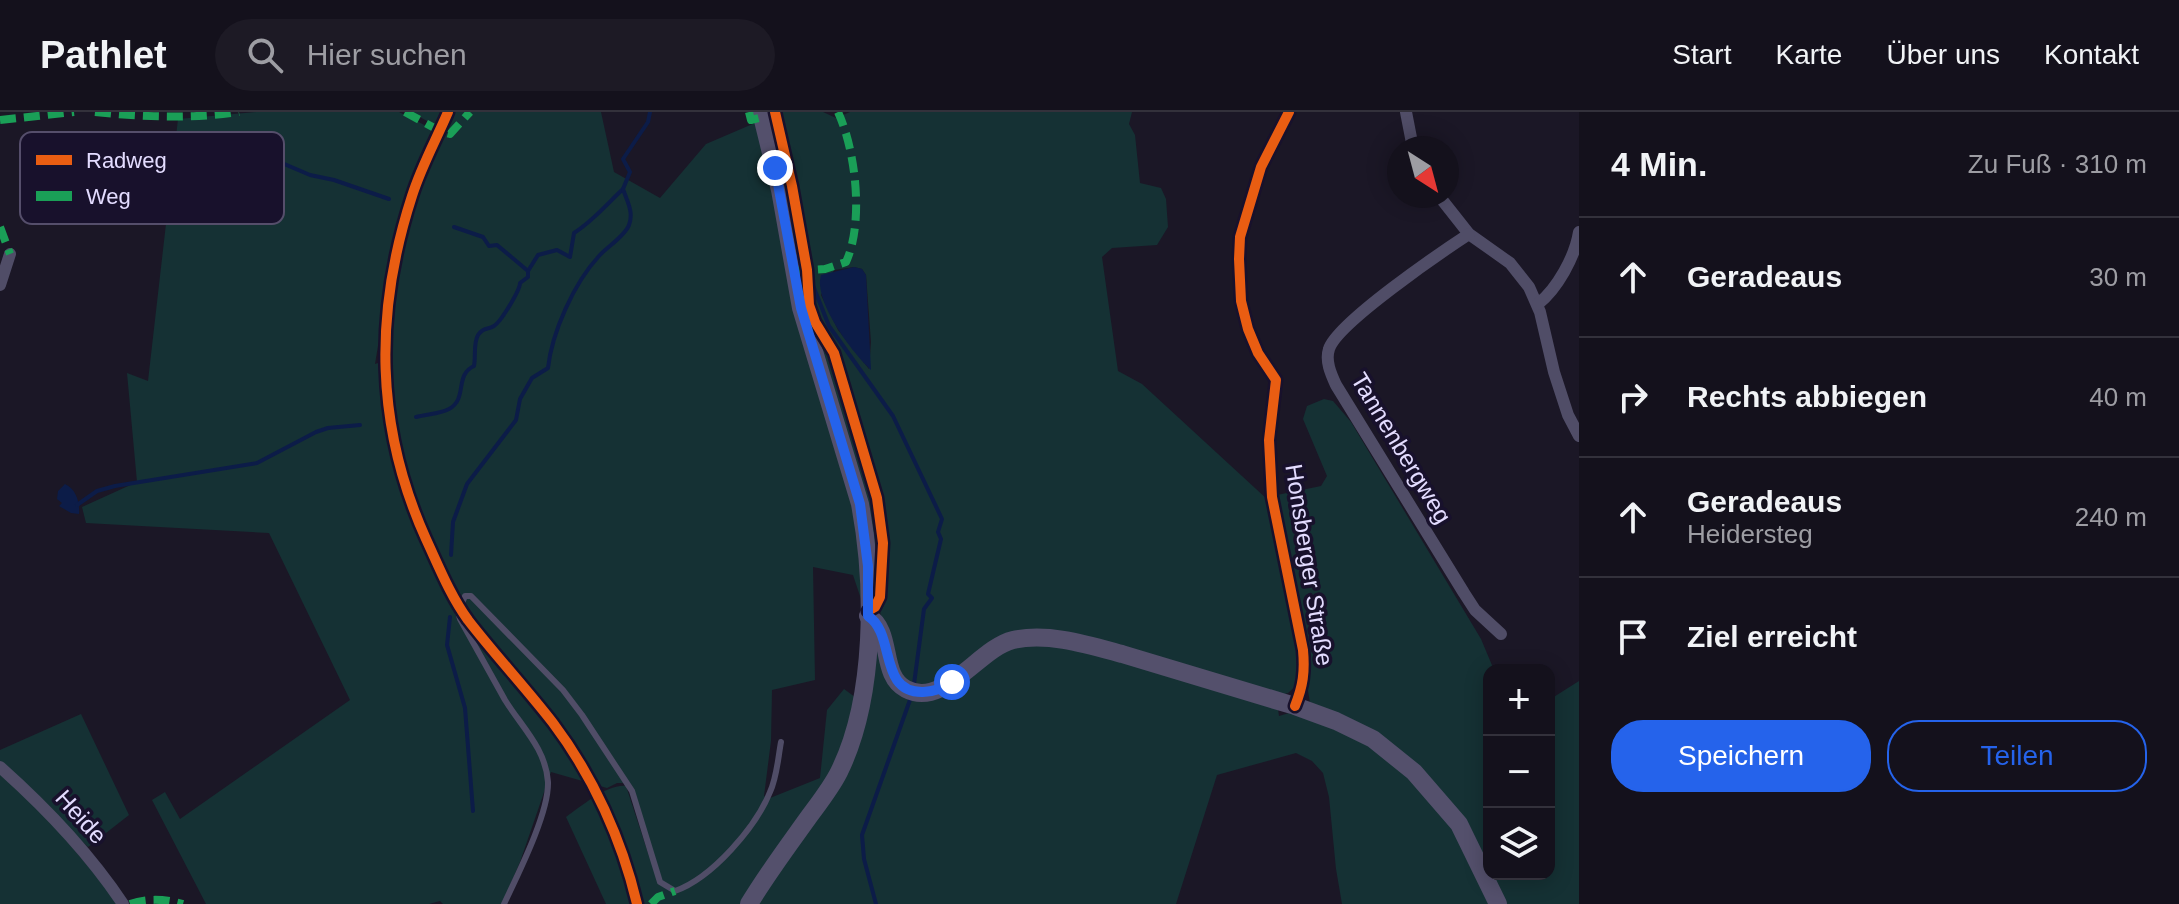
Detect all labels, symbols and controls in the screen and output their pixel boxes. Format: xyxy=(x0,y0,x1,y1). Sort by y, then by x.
search box xyxy=(215,19,775,91)
icon: search xyxy=(243,33,287,77)
text: Pathlet xyxy=(40,34,167,76)
text: Hier suchen xyxy=(307,38,467,71)
text: Start xyxy=(1672,39,1731,70)
text: Karte xyxy=(1775,39,1842,70)
text: Über uns xyxy=(1886,39,2000,70)
text: Kontakt xyxy=(2044,39,2139,70)
legend xyxy=(20,132,284,224)
north arrow xyxy=(1387,136,1459,208)
text: 4 Min. xyxy=(1611,145,1707,183)
text: Radweg xyxy=(86,148,167,173)
text: Zu Fuß · 310 m xyxy=(1968,149,2147,179)
route end xyxy=(757,150,793,186)
text: Weg xyxy=(86,184,131,209)
icon: ahead xyxy=(1611,255,1655,299)
text: Geradeaus xyxy=(1687,260,1842,293)
text: 30 m xyxy=(2089,262,2147,292)
street label: Tannenbergweg xyxy=(1346,368,1457,528)
icon: right xyxy=(1611,375,1655,419)
text: Rechts abbiegen xyxy=(1687,380,1927,413)
text: 40 m xyxy=(2089,382,2147,412)
street label: Honsberger Straße xyxy=(1280,462,1339,668)
text: Geradeaus xyxy=(1687,485,1842,518)
icon: ahead xyxy=(1611,495,1655,539)
text: 240 m xyxy=(2075,502,2147,532)
text: Heidersteg xyxy=(1687,519,1813,549)
icon: arrive xyxy=(1611,615,1655,659)
text: Ziel erreicht xyxy=(1687,620,1857,653)
route start xyxy=(934,664,970,700)
map controls xyxy=(1483,664,1555,880)
button: + xyxy=(1483,664,1555,736)
button: Speichern xyxy=(1611,720,1871,792)
button: Teilen xyxy=(1887,720,2147,792)
button: − xyxy=(1483,736,1555,808)
street label: Heide xyxy=(50,784,112,849)
button: layers xyxy=(1483,808,1555,880)

